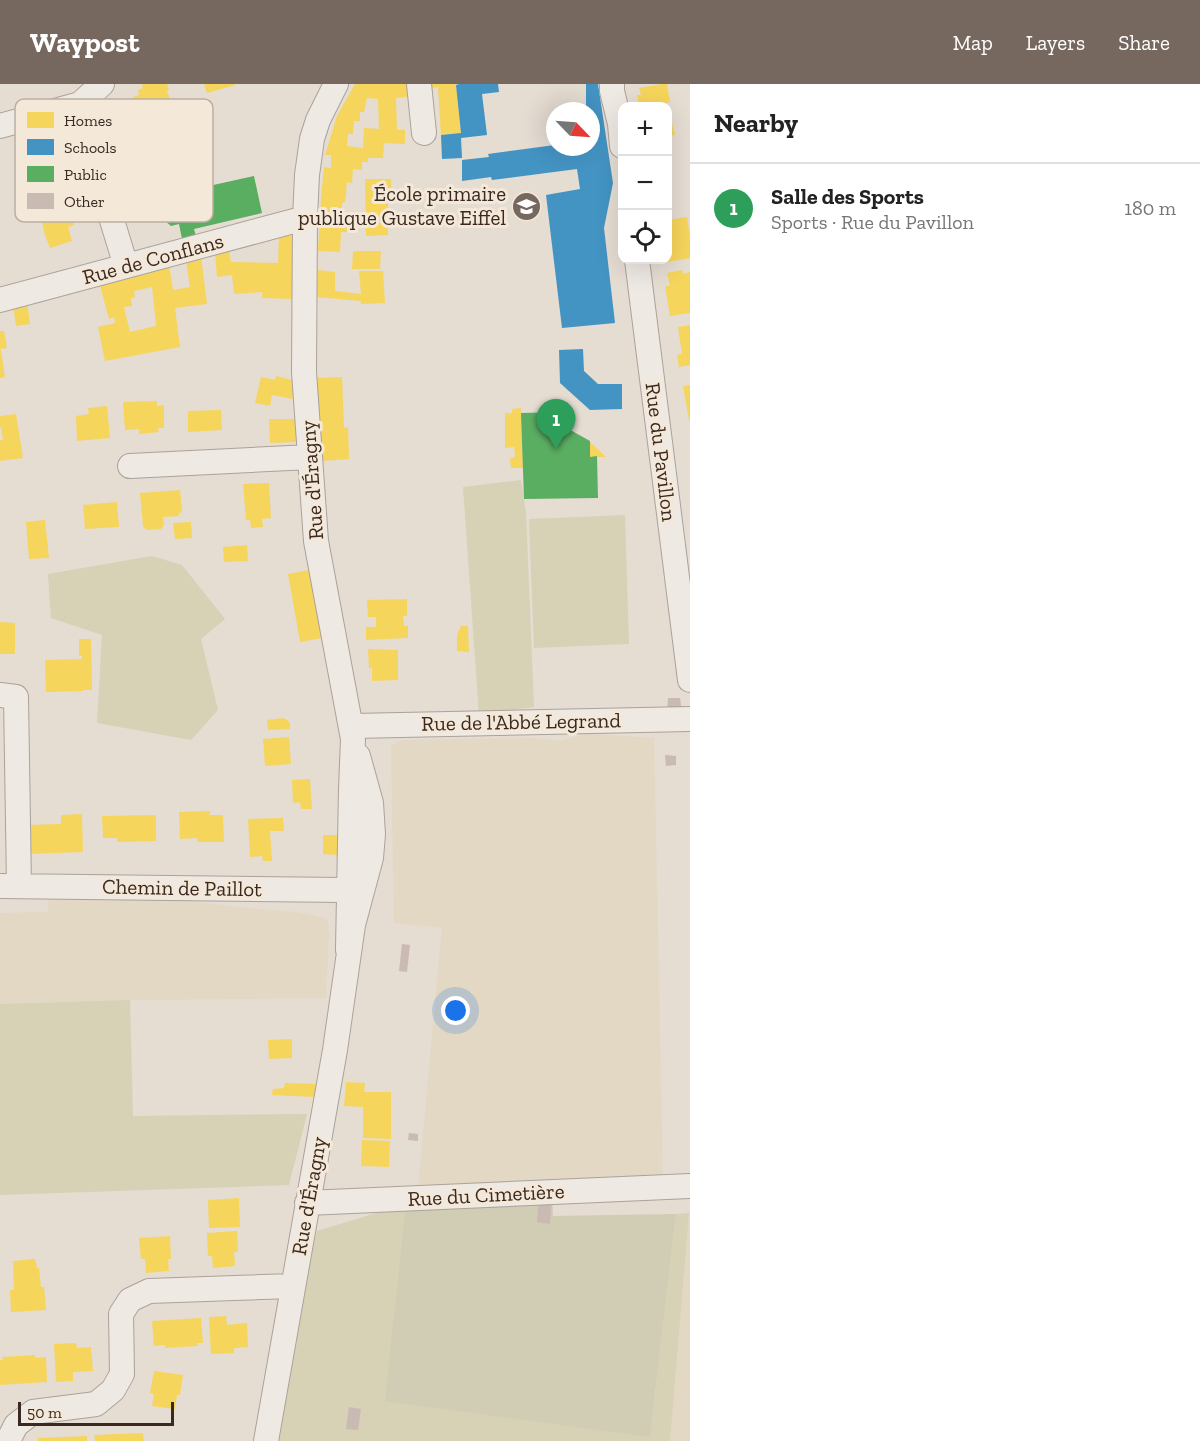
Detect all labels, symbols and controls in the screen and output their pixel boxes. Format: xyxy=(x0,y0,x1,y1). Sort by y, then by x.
text: Waypost xyxy=(30,26,139,59)
text: Map xyxy=(953,30,993,55)
text: Layers xyxy=(1026,30,1085,55)
text: Share xyxy=(1118,30,1170,55)
legend xyxy=(15,99,213,222)
north arrow xyxy=(546,102,600,156)
map controls xyxy=(618,102,672,264)
button: + xyxy=(618,102,672,156)
text: Nearby xyxy=(714,107,798,139)
text: Homes xyxy=(64,111,112,130)
text: Schools xyxy=(64,138,117,157)
button: − xyxy=(618,156,672,210)
text: Public xyxy=(64,165,107,184)
place label: École primaire publique Gustave Eiffel xyxy=(298,181,506,230)
text: Salle des Sports xyxy=(771,183,924,210)
school or university icon: École primaire publique Gustave Eiffel xyxy=(511,190,543,222)
text: Other xyxy=(64,192,105,211)
text: 1 xyxy=(729,196,738,220)
text: 180 m xyxy=(1124,196,1176,220)
button: locate xyxy=(618,210,672,264)
text: Sports · Rue du Pavillon xyxy=(771,210,974,234)
street label: Rue de Conflans xyxy=(79,228,226,289)
street label: Rue du Pavillon xyxy=(641,381,682,523)
pin: 1 xyxy=(536,400,576,449)
street label: Rue d'Éragny xyxy=(295,419,328,541)
street label: Rue de l'Abbé Legrand xyxy=(421,707,621,736)
street label: Chemin de Paillot xyxy=(102,874,262,901)
your location xyxy=(441,996,470,1025)
street label: Rue d'Éragny xyxy=(286,1134,331,1257)
street label: Rue du Cimetière xyxy=(407,1178,565,1211)
scale bar xyxy=(18,1399,174,1426)
text: 50 m xyxy=(27,1403,62,1422)

